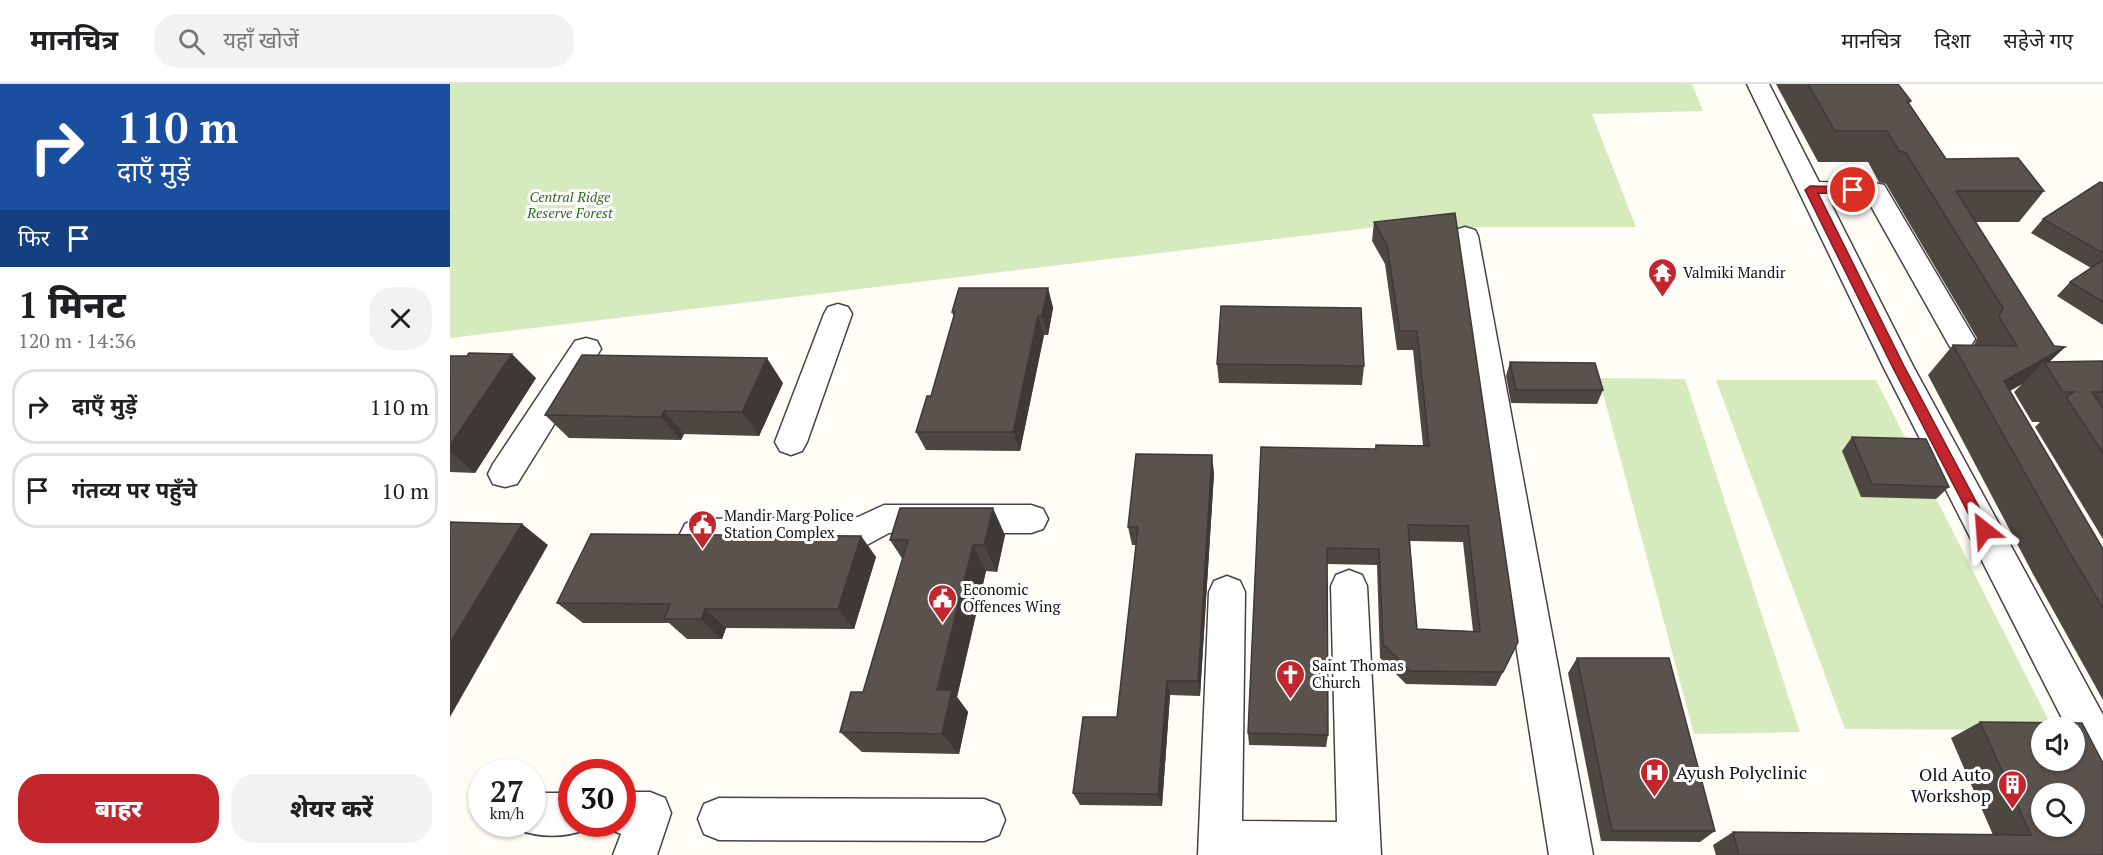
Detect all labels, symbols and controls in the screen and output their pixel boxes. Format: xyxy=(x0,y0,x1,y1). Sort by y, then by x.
search box xyxy=(154,14,574,68)
text: मानचित्र xyxy=(30,21,118,58)
icon: search xyxy=(175,25,208,58)
text: यहाँ खोजें xyxy=(223,25,299,54)
text: मानचित्र xyxy=(1841,26,1901,54)
text: दिशा xyxy=(1934,26,1971,54)
text: सहेजे गए xyxy=(2004,26,2073,54)
text: 110 m xyxy=(117,99,238,155)
icon: right xyxy=(18,108,96,186)
text: दाएँ मुड़ें xyxy=(117,153,190,189)
pin xyxy=(1827,164,1878,215)
icon: arrive xyxy=(1836,173,1869,206)
park label: Central Ridge Reserve Forest xyxy=(526,187,613,222)
icon: arrive xyxy=(62,222,95,255)
text: फिर xyxy=(18,223,50,252)
temple icon: Valmiki Mandir xyxy=(1646,256,1678,298)
place label: Valmiki Mandir xyxy=(1683,262,1786,282)
text: 1 मिनट xyxy=(18,281,126,328)
button: close xyxy=(369,287,432,350)
text: 120 m · 14:36 xyxy=(18,327,136,354)
icon: right xyxy=(21,390,54,423)
text: दाएँ मुड़ें xyxy=(72,391,137,420)
text: 110 m xyxy=(369,392,429,421)
icon: arrive xyxy=(21,474,54,507)
text: गंतव्य पर पहुँचे xyxy=(72,475,197,504)
text: 10 m xyxy=(381,476,429,505)
position arrow xyxy=(1952,498,2016,562)
place label: Mandir Marg Police Station Complex xyxy=(724,505,854,542)
public building icon: Mandir Marg Police Station Complex xyxy=(687,508,719,550)
place label: Economic Offences Wing xyxy=(963,579,1061,616)
public building icon: Economic Offences Wing xyxy=(926,582,958,624)
place label: Saint Thomas Church xyxy=(1312,655,1404,692)
church icon: Saint Thomas Church xyxy=(1275,658,1307,700)
map controls xyxy=(2031,717,2085,837)
button: sound xyxy=(2031,717,2085,771)
hospital icon: Ayush Polyclinic xyxy=(1639,756,1671,798)
speed limit sign: 30 xyxy=(558,759,636,837)
place label: Ayush Polyclinic xyxy=(1676,760,1807,784)
place label: Old Auto Workshop xyxy=(1911,762,1991,807)
building icon: Old Auto Workshop xyxy=(1996,768,2028,810)
text: 27 xyxy=(490,771,524,811)
button: बाहर xyxy=(18,774,219,843)
button: शेयर करें xyxy=(231,774,432,843)
button: search xyxy=(2031,783,2085,837)
text: km/h xyxy=(490,803,524,823)

